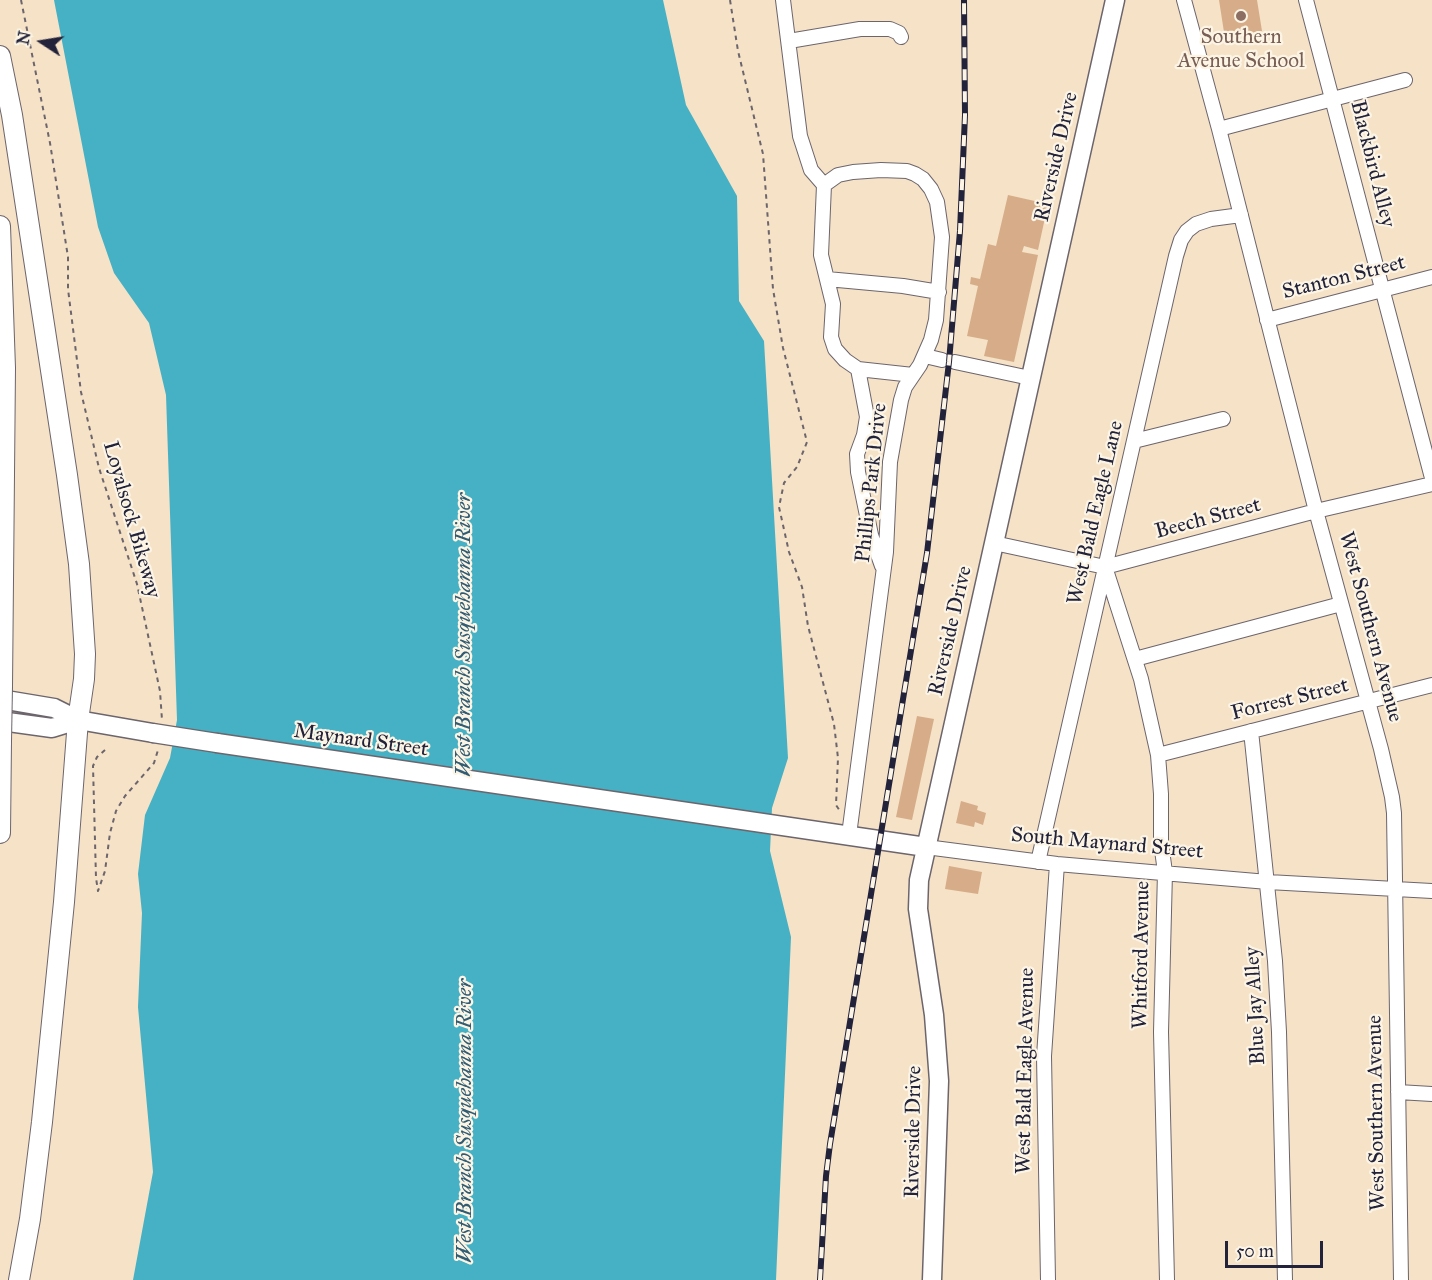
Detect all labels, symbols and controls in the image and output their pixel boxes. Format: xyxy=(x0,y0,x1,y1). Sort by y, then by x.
marker: Southern Avenue School xyxy=(1234,9,1248,23)
north arrow xyxy=(12,12,72,72)
place label: Southern Avenue School xyxy=(1177,25,1305,75)
text: N xyxy=(13,30,35,47)
street label: Riverside Drive xyxy=(1030,90,1084,224)
street label: Blackbird Alley xyxy=(1344,98,1400,230)
street label: Stanton Street xyxy=(1280,251,1408,305)
street label: Phillips Park Drive xyxy=(851,402,893,564)
street label: West Bald Eagle Lane xyxy=(1063,419,1129,607)
street label: Loyalsock Bikeway xyxy=(97,439,165,601)
water label: West Branch Susquehanna River xyxy=(452,493,478,777)
street label: Beech Street xyxy=(1152,493,1264,545)
street label: West Southern Avenue xyxy=(1332,529,1408,725)
street label: Riverside Drive xyxy=(924,564,978,698)
street label: Forrest Street xyxy=(1229,673,1351,727)
street label: Maynard Street xyxy=(292,719,430,763)
street label: South Maynard Street xyxy=(1010,823,1204,865)
street label: Whitford Avenue xyxy=(1128,881,1156,1029)
street label: Blue Jay Alley xyxy=(1240,946,1272,1066)
street label: West Bald Eagle Avenue xyxy=(1012,968,1040,1174)
water label: West Branch Susquehanna River xyxy=(453,979,479,1263)
street label: West Southern Avenue xyxy=(1363,1015,1391,1211)
street label: Riverside Drive xyxy=(900,1066,928,1198)
scale bar xyxy=(1228,1229,1326,1267)
text: 50 m xyxy=(1236,1240,1274,1262)

